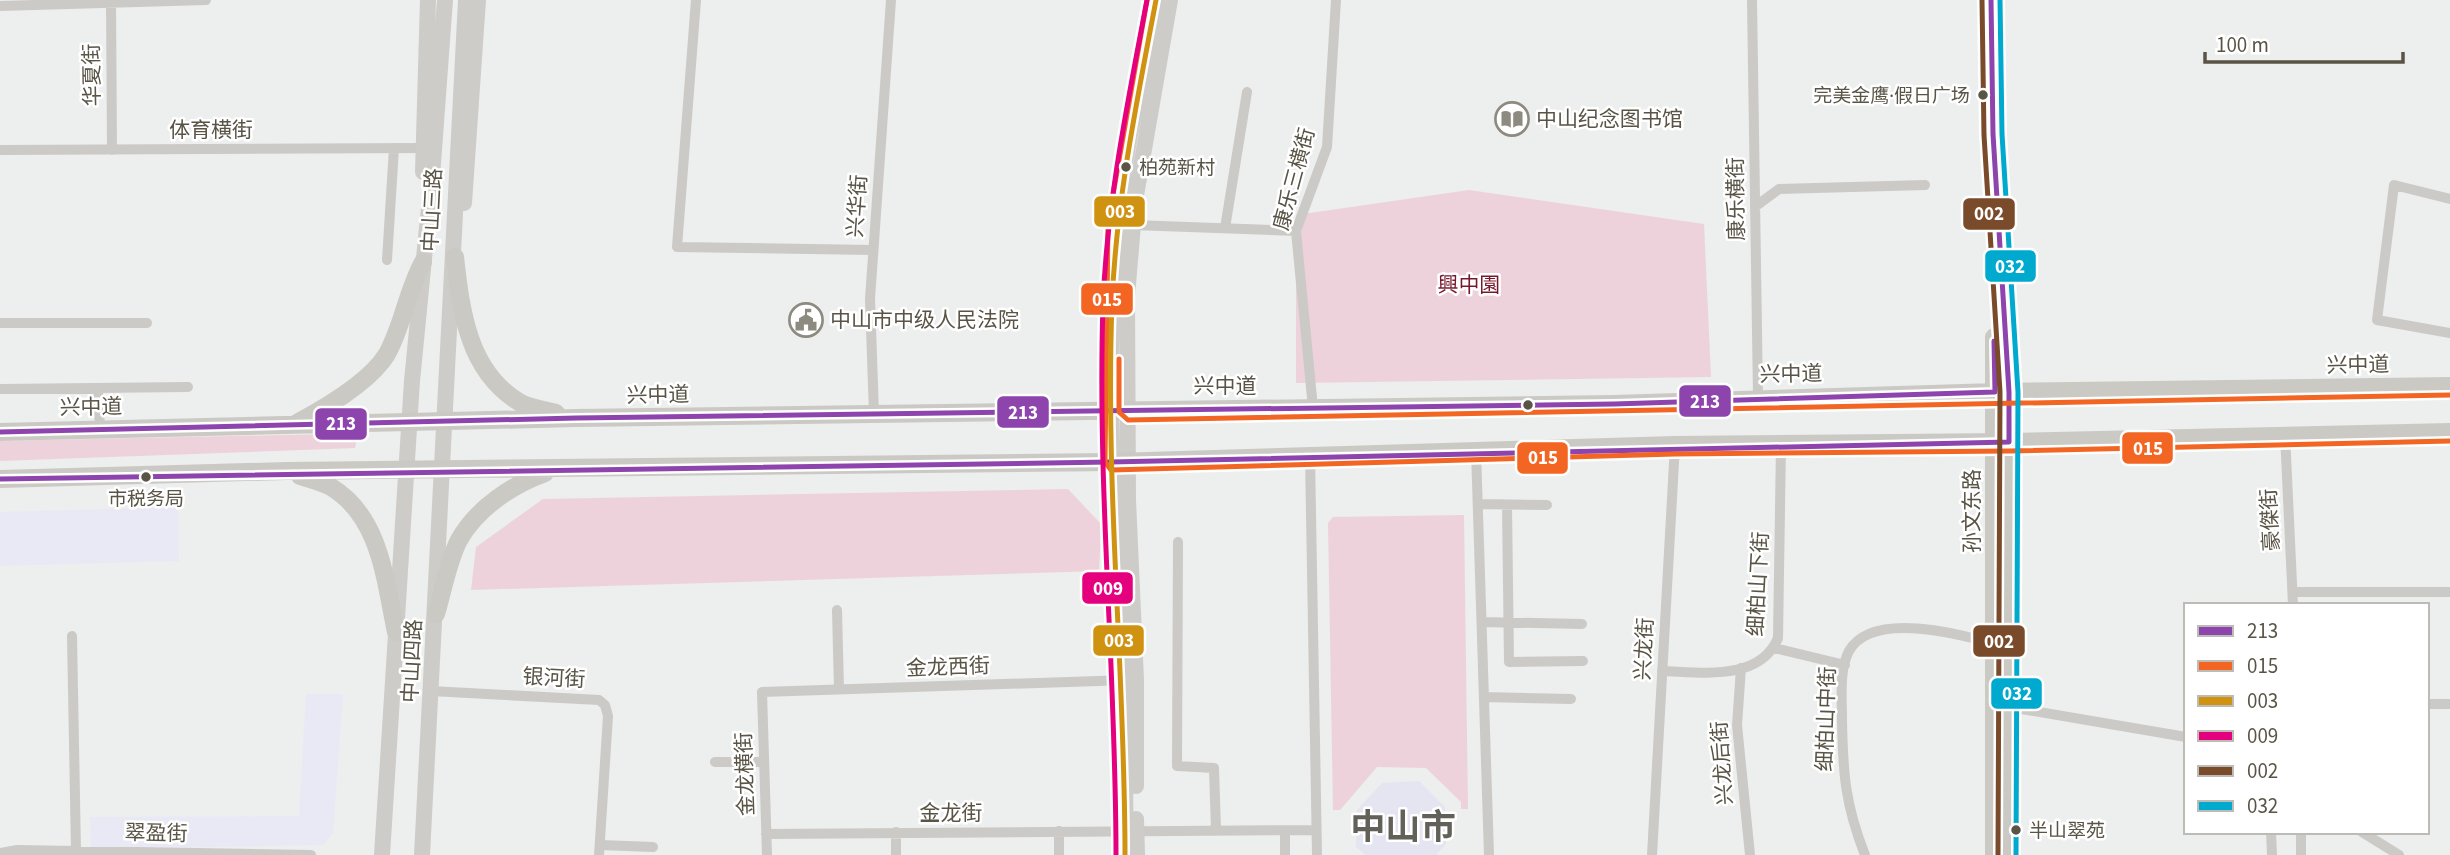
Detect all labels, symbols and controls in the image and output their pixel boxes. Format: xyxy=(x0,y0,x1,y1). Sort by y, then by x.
scale bar xyxy=(2205,21,2403,65)
text: 100 m xyxy=(2216,30,2269,60)
street label: 华夏街 xyxy=(76,43,108,107)
place label: 完美金鹰·假日广场 xyxy=(1813,83,1970,110)
marker: 完美金鹰·假日广场 xyxy=(1976,88,1990,102)
library icon: 中山纪念图书馆 xyxy=(1493,100,1531,138)
place label: 中山纪念图书馆 xyxy=(1536,104,1683,134)
street label: 体育横街 xyxy=(169,115,253,145)
street label: 康乐三横街 xyxy=(1266,124,1322,234)
place label: 柏苑新村 xyxy=(1139,155,1215,182)
street label: 康乐横街 xyxy=(1720,157,1752,241)
marker: 柏苑新村 xyxy=(1119,160,1133,174)
street label: 中山三路 xyxy=(415,167,449,253)
street label: 兴华街 xyxy=(840,174,874,238)
line badge: 003 xyxy=(1093,195,1146,228)
line badge: 002 xyxy=(1962,197,2016,231)
text: 003 xyxy=(1105,199,1135,226)
text: 002 xyxy=(1974,201,2004,228)
line badge: 032 xyxy=(1984,249,2037,283)
text: 032 xyxy=(1995,254,2025,281)
park label: 興中園 xyxy=(1438,270,1501,300)
line badge: 015 xyxy=(1080,282,1134,316)
text: 015 xyxy=(1092,287,1122,314)
public building icon: 中山市中级人民法院 xyxy=(787,301,825,339)
place label: 中山市中级人民法院 xyxy=(830,305,1019,335)
street label: 兴中道 xyxy=(2326,349,2390,381)
street label: 兴中道 xyxy=(1759,358,1823,390)
street label: 兴中道 xyxy=(1194,371,1257,401)
street label: 兴中道 xyxy=(626,379,690,411)
line badge: 213 xyxy=(1678,384,1732,418)
text: 213 xyxy=(1690,389,1720,416)
street label: 兴中道 xyxy=(59,391,123,423)
line badge: 213 xyxy=(996,395,1050,429)
unlabelled marker xyxy=(1521,398,1535,412)
text: 213 xyxy=(1008,400,1038,427)
line badge: 213 xyxy=(314,407,368,441)
text: 213 xyxy=(326,411,356,438)
line badge: 015 xyxy=(2121,431,2174,465)
text: 015 xyxy=(2133,436,2163,463)
line badge: 015 xyxy=(1516,441,1569,475)
text: 015 xyxy=(1528,445,1558,472)
street label: 孙文东路 xyxy=(1957,469,1987,553)
marker: 市税务局 xyxy=(139,470,153,484)
place label: 市税务局 xyxy=(108,486,184,513)
street label: 豪傑街 xyxy=(2253,488,2287,552)
street label: 细柏山下街 xyxy=(1740,531,1776,637)
line badge: 009 xyxy=(1081,571,1134,605)
text: 009 xyxy=(1093,576,1123,603)
legend xyxy=(2184,603,2429,834)
text: 213 xyxy=(2247,616,2278,646)
street label: 兴龙街 xyxy=(1627,617,1661,681)
street label: 中山四路 xyxy=(395,618,429,704)
line badge: 003 xyxy=(1092,624,1145,657)
line badge: 002 xyxy=(1972,624,2026,658)
text: 003 xyxy=(1104,628,1134,655)
text: 002 xyxy=(1984,629,2014,656)
street label: 金龙西街 xyxy=(906,651,990,683)
text: 015 xyxy=(2247,651,2278,681)
street label: 银河街 xyxy=(522,661,586,695)
street label: 细柏山中街 xyxy=(1809,666,1843,772)
line badge: 032 xyxy=(1990,677,2043,710)
text: 032 xyxy=(2002,681,2032,708)
text: 003 xyxy=(2247,686,2278,716)
street label: 兴龙后街 xyxy=(1704,720,1740,806)
text: 009 xyxy=(2247,721,2278,751)
street label: 金龙横街 xyxy=(729,732,761,816)
text: 002 xyxy=(2247,756,2278,786)
text: 032 xyxy=(2247,791,2278,821)
street label: 金龙街 xyxy=(920,798,983,828)
district label: 中山市 xyxy=(1350,803,1456,853)
street label: 翠盈街 xyxy=(124,817,188,849)
place label: 半山翠苑 xyxy=(2029,818,2105,845)
marker: 半山翠苑 xyxy=(2009,823,2023,837)

